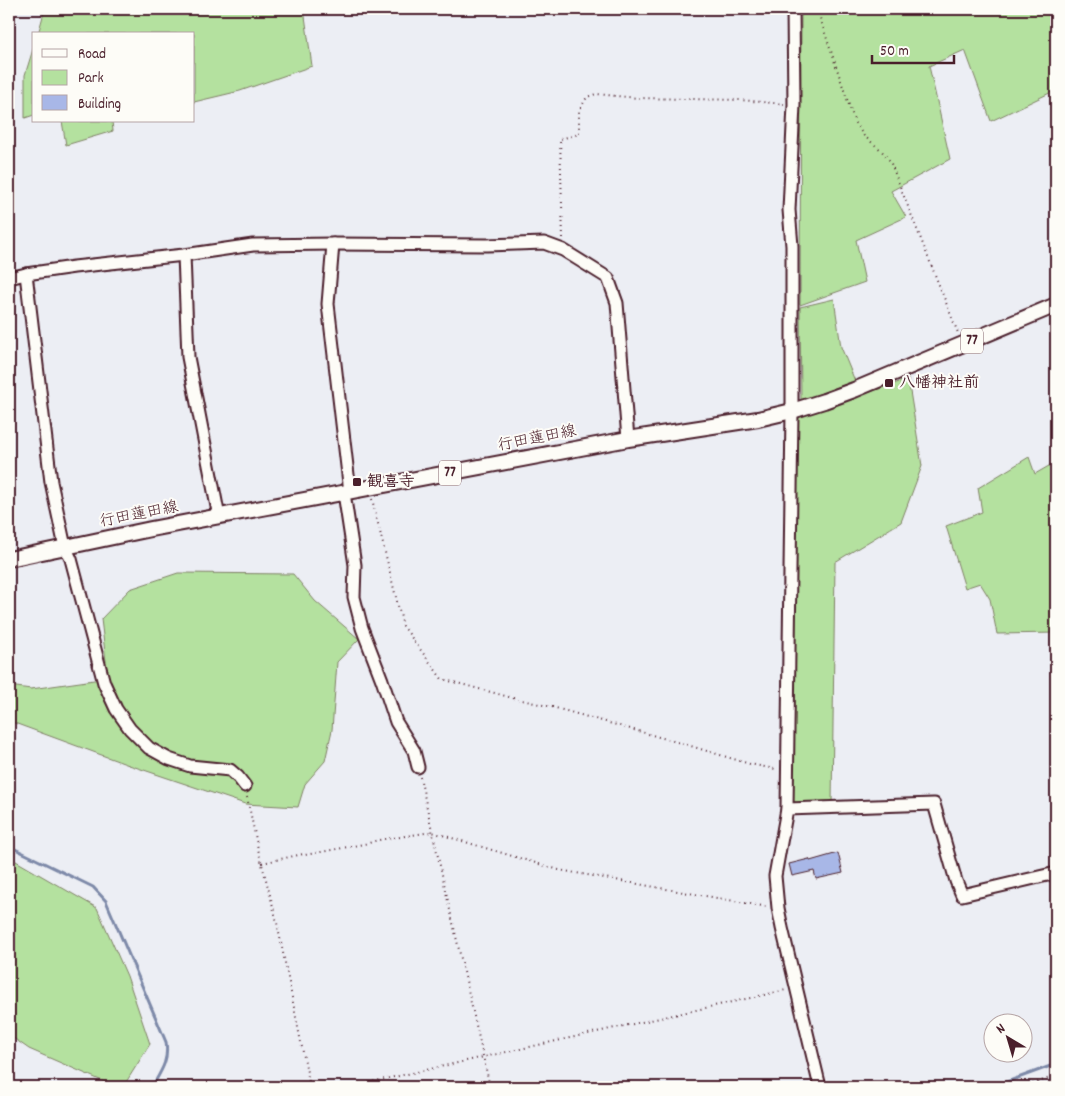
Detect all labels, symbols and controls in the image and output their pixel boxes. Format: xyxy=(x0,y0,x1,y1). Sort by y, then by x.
legend xyxy=(32,32,195,122)
scale bar xyxy=(872,32,955,64)
text: 50 m xyxy=(880,41,909,63)
text: Road xyxy=(78,44,106,66)
text: Park xyxy=(78,68,104,90)
text: Building xyxy=(78,94,121,116)
road number: 77 xyxy=(961,328,983,354)
place label: 八幡神社前 xyxy=(899,372,979,395)
marker: 八幡神社前 xyxy=(883,377,895,389)
street label: 行田蓮田線 xyxy=(496,420,578,458)
road number: 77 xyxy=(439,460,461,486)
place label: 観喜寺 xyxy=(367,471,415,494)
marker: 観喜寺 xyxy=(351,476,363,488)
street label: 行田蓮田線 xyxy=(98,496,180,534)
north arrow xyxy=(982,1014,1032,1064)
text: N xyxy=(992,1019,1010,1039)

